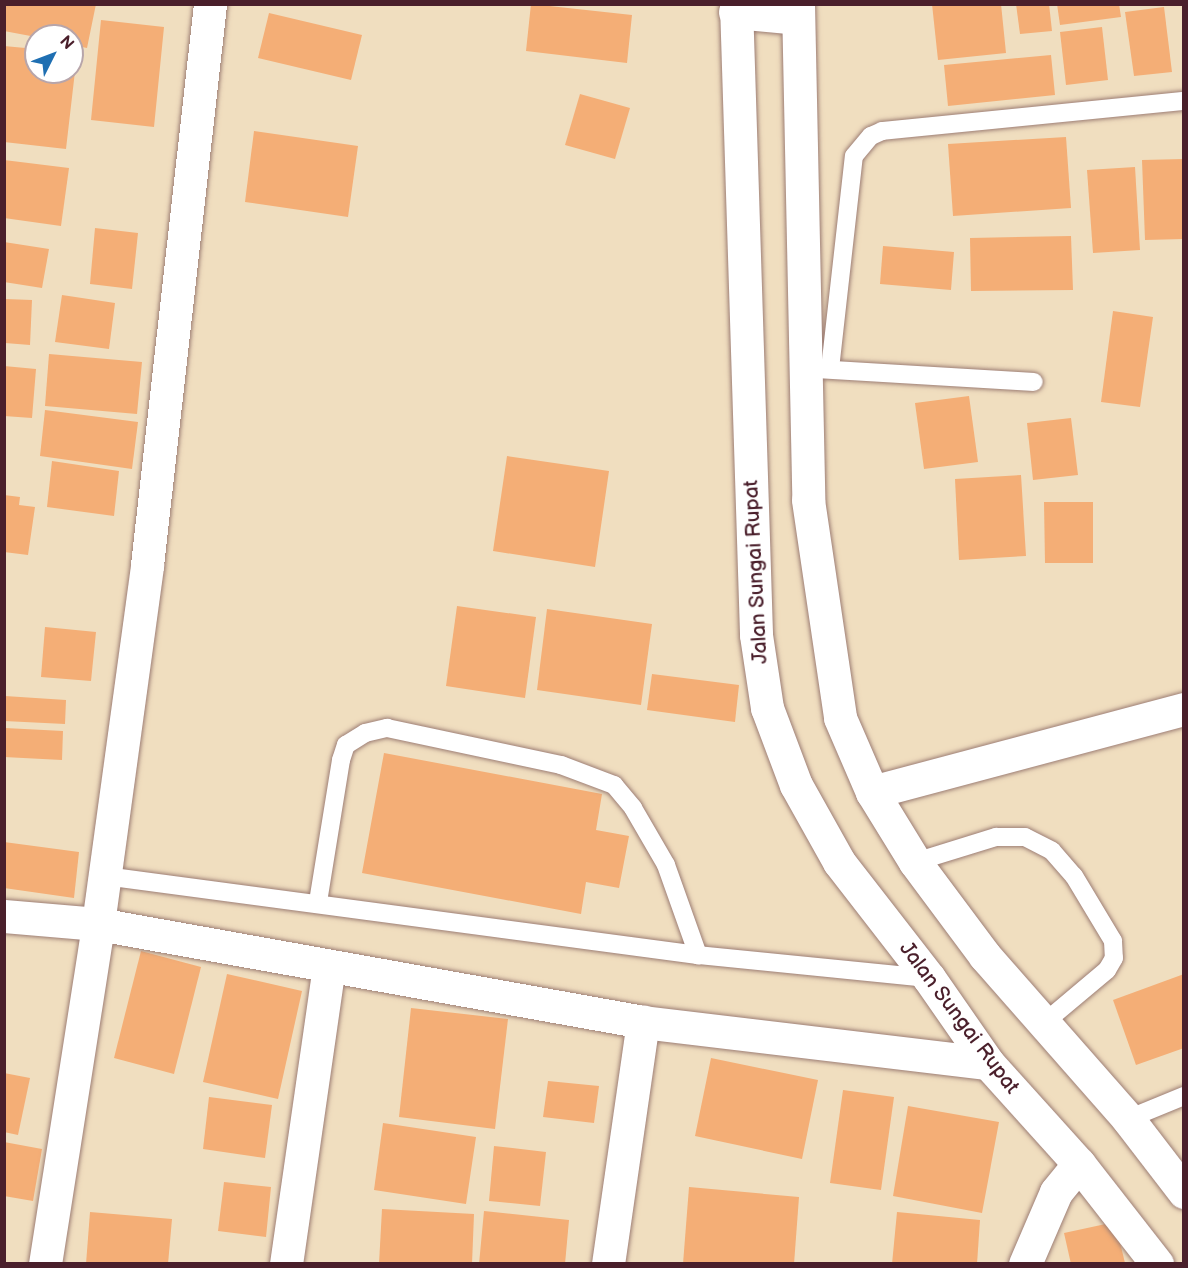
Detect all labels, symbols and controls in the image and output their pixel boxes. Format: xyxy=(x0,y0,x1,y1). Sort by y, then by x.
north arrow xyxy=(24,24,84,84)
text: N xyxy=(55,32,77,54)
street label: Jalan Sungai Rupat xyxy=(739,479,773,665)
street label: Jalan Sungai Rupat xyxy=(893,937,1025,1099)

